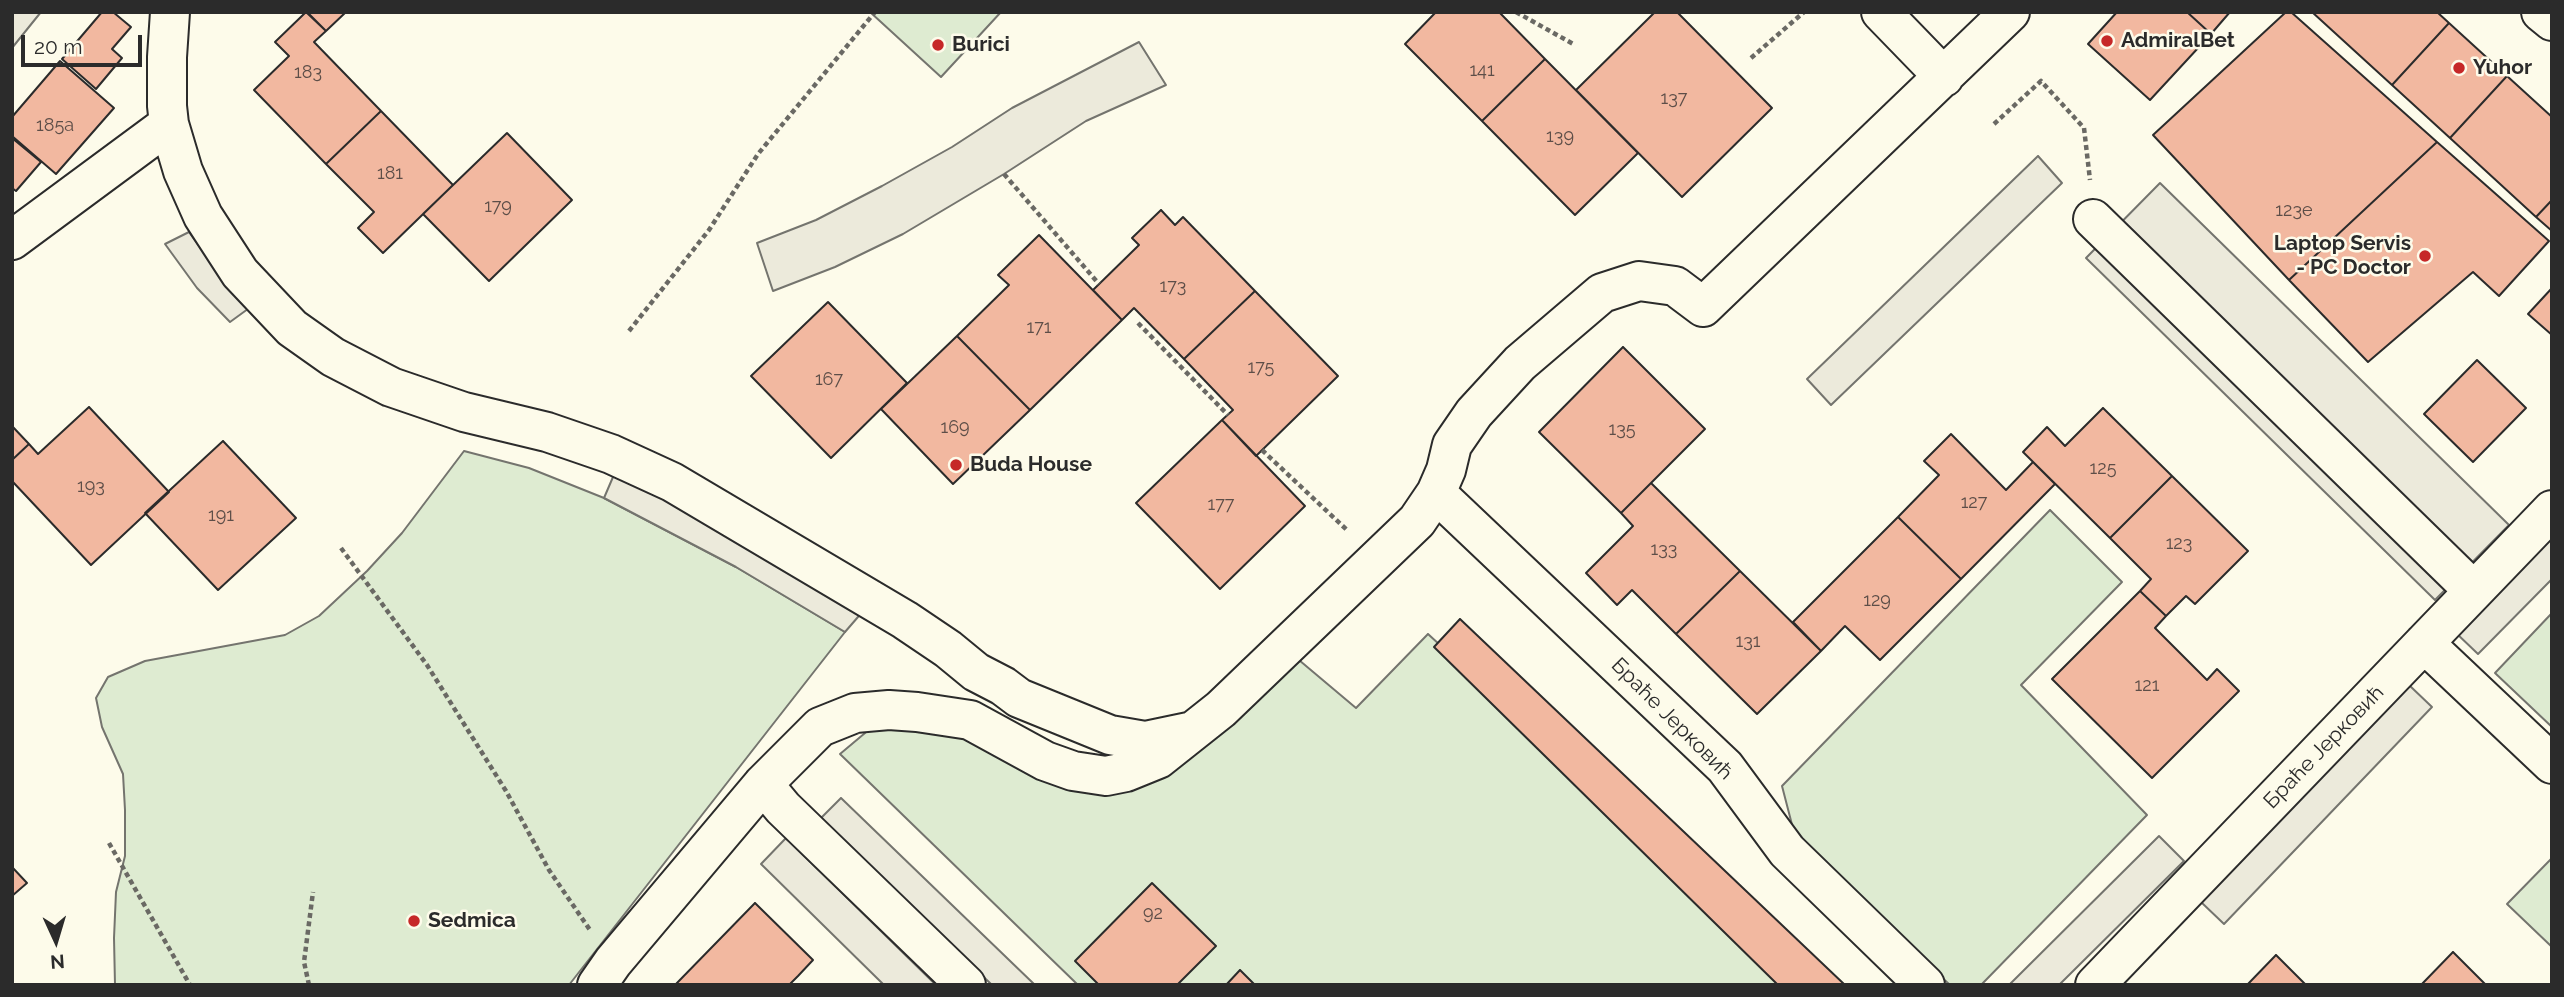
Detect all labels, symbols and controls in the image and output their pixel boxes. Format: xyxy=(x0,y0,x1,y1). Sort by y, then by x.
scale bar xyxy=(24,21,145,65)
place label: AdmiralBet xyxy=(2121,28,2235,54)
place label: Burici xyxy=(952,32,1010,58)
marker: AdmiralBet xyxy=(2099,33,2115,49)
text: 20 m xyxy=(34,34,82,59)
marker: Burici xyxy=(930,37,946,53)
place label: Yuhor xyxy=(2473,55,2532,81)
house number: 141 xyxy=(1469,60,1495,82)
marker: Yuhor xyxy=(2451,60,2467,76)
house number: 183 xyxy=(294,62,322,84)
house number: 137 xyxy=(1661,88,1687,110)
house number: 185a xyxy=(36,115,74,137)
house number: 139 xyxy=(1546,126,1574,148)
house number: 181 xyxy=(377,163,403,185)
house number: 179 xyxy=(484,196,512,218)
house number: 123e xyxy=(2275,200,2313,222)
place label: Laptop Servis - PC Doctor xyxy=(2274,231,2411,281)
marker: Laptop Servis - PC Doctor xyxy=(2417,248,2433,264)
house number: 173 xyxy=(1160,276,1186,298)
house number: 171 xyxy=(1027,317,1051,339)
house number: 175 xyxy=(1248,357,1274,379)
house number: 167 xyxy=(815,369,843,391)
house number: 169 xyxy=(940,417,970,439)
house number: 135 xyxy=(1608,419,1636,441)
place label: Buda House xyxy=(970,452,1092,478)
marker: Buda House xyxy=(948,457,964,473)
house number: 125 xyxy=(2090,458,2116,480)
house number: 193 xyxy=(77,476,105,498)
house number: 127 xyxy=(1961,492,1987,514)
house number: 177 xyxy=(1208,494,1234,516)
house number: 191 xyxy=(208,505,234,527)
house number: 123 xyxy=(2166,533,2192,555)
house number: 133 xyxy=(1651,539,1677,561)
house number: 129 xyxy=(1863,590,1891,612)
house number: 131 xyxy=(1735,631,1761,653)
street label: Браће Јерковић xyxy=(1606,653,1738,785)
house number: 121 xyxy=(2135,675,2159,697)
street label: Браће Јерковић xyxy=(2259,680,2389,814)
house number: 92 xyxy=(1143,903,1163,925)
north arrow xyxy=(21,906,91,976)
place label: Sedmica xyxy=(428,908,516,934)
marker: Sedmica xyxy=(406,913,422,929)
text: N xyxy=(49,950,65,973)

